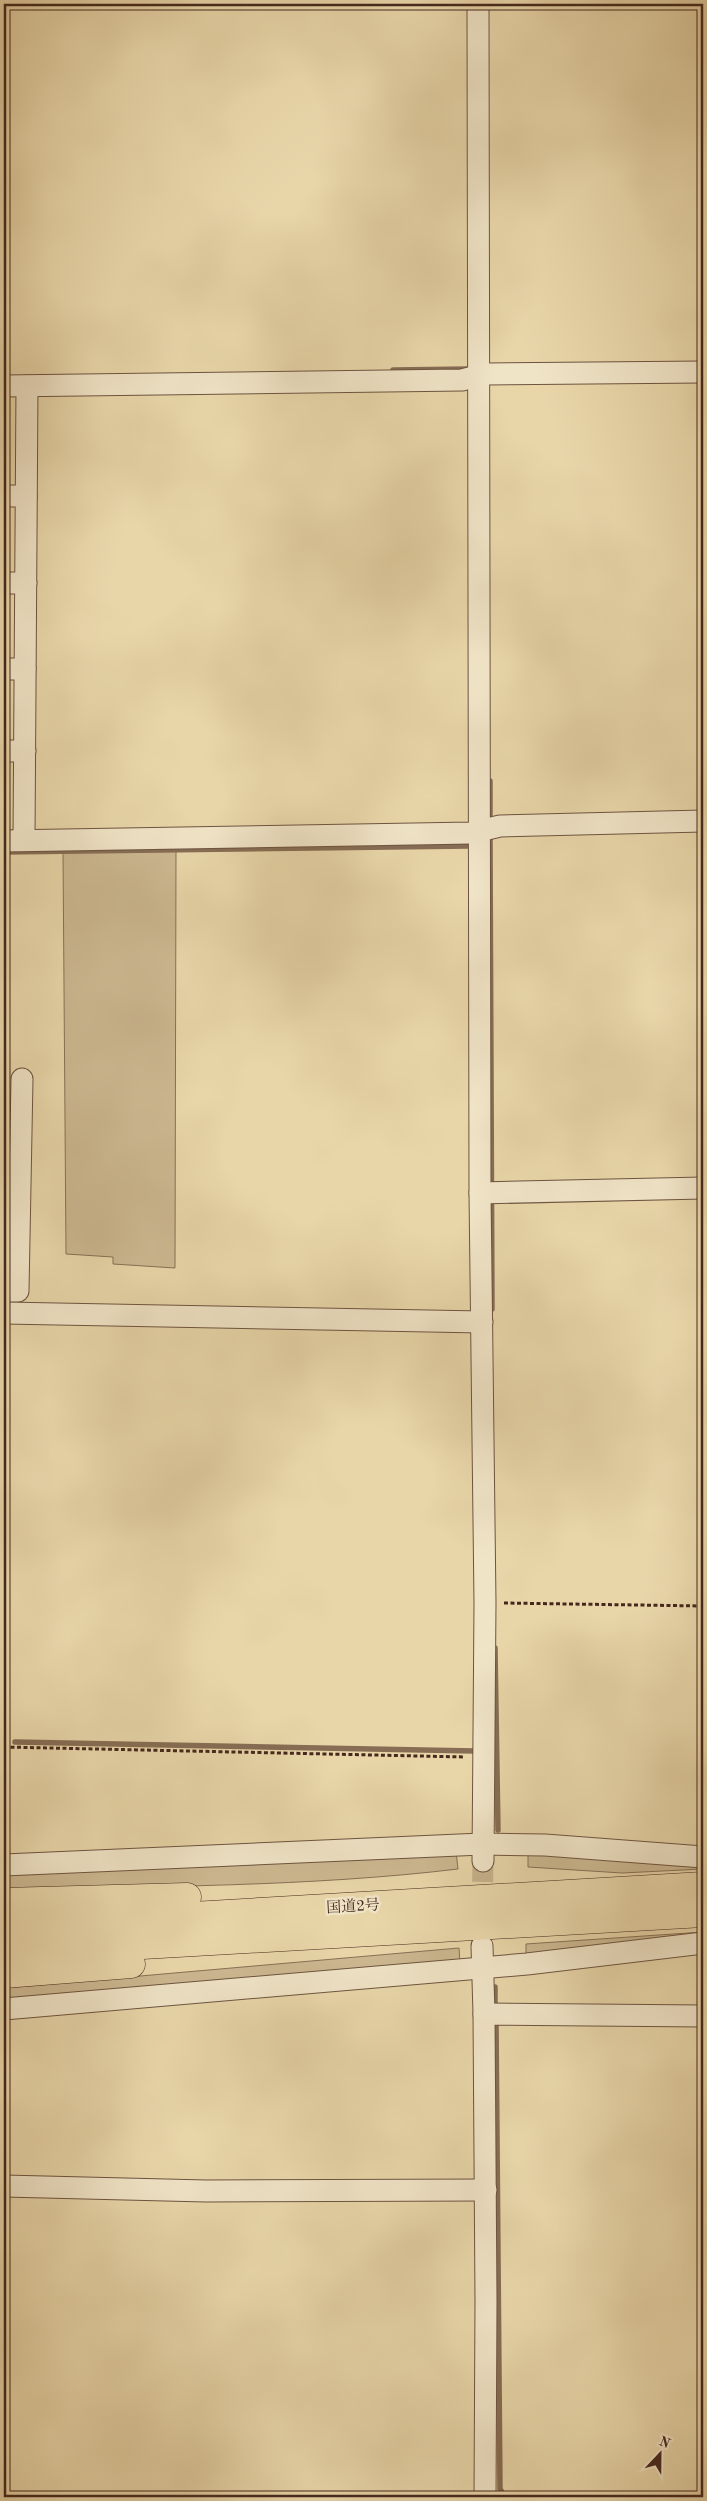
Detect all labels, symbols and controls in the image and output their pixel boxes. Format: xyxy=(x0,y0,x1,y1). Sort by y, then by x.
street label: 国道2号 xyxy=(326,1897,380,1916)
north arrow xyxy=(634,2428,684,2478)
text: N xyxy=(657,2434,672,2451)

